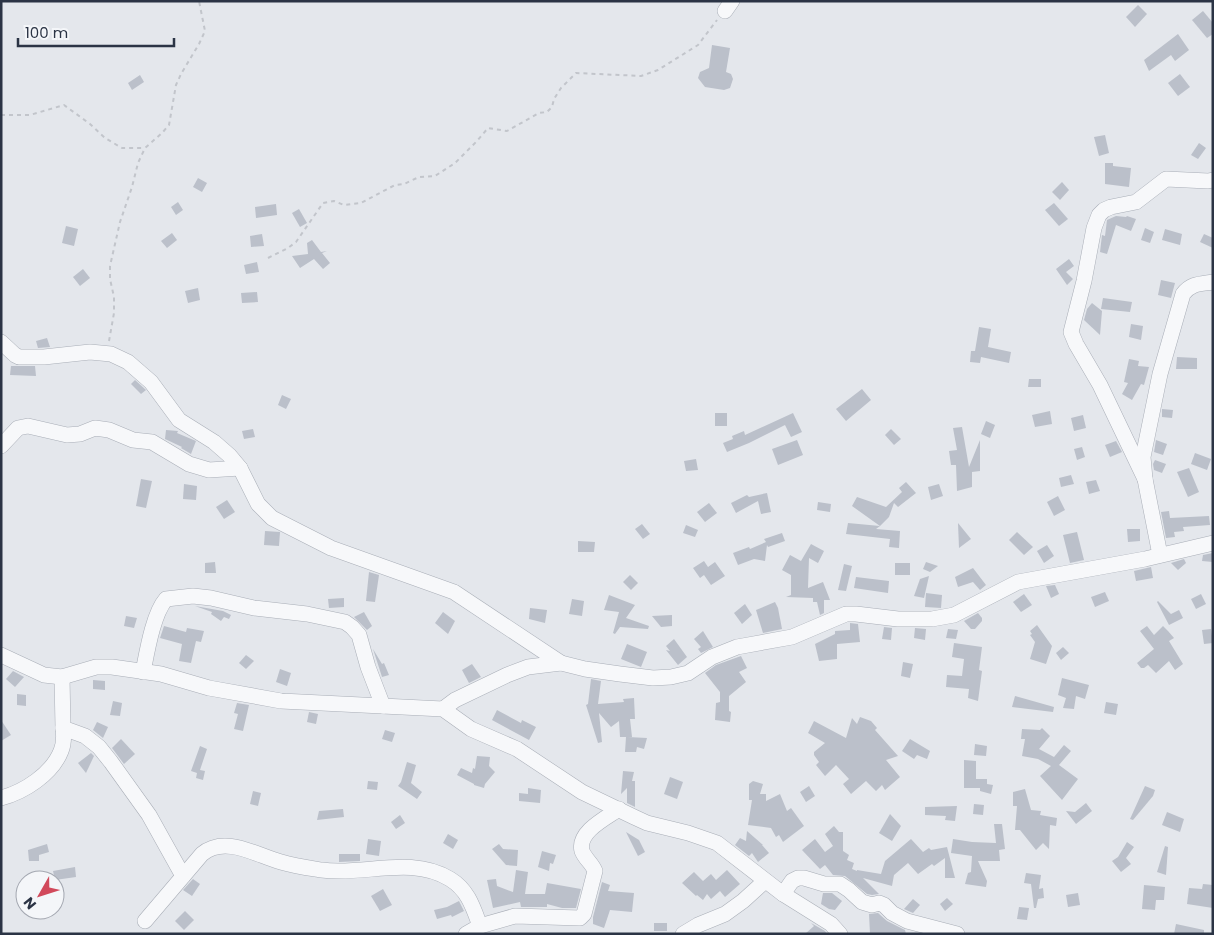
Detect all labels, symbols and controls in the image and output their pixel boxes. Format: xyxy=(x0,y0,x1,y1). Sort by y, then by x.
scale bar xyxy=(18,15,174,47)
text: 100 m xyxy=(25,22,68,43)
north arrow xyxy=(15,870,65,920)
text: N xyxy=(19,893,41,914)

